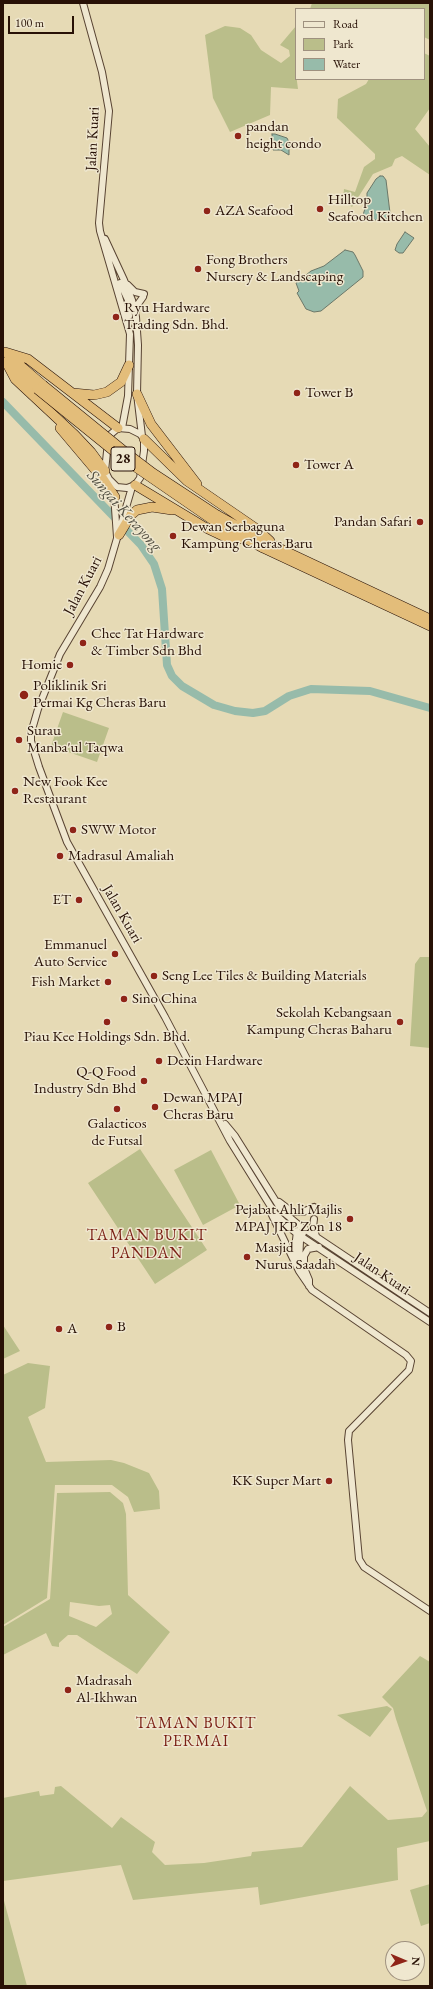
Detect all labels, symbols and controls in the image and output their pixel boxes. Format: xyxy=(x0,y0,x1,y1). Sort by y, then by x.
scale bar xyxy=(10,8,76,34)
legend xyxy=(295,8,425,80)
text: 100 m xyxy=(15,15,44,31)
text: Road xyxy=(333,16,358,32)
text: Park xyxy=(333,36,353,52)
text: Water xyxy=(333,56,360,72)
street label: Jalan Kuari xyxy=(82,106,104,172)
place label: pandan height condo xyxy=(246,118,321,153)
marker: pandan height condo xyxy=(233,131,243,141)
place label: Hilltop Seafood Kitchen xyxy=(328,191,423,226)
place label: AZA Seafood xyxy=(215,202,293,220)
marker: Hilltop Seafood Kitchen xyxy=(315,204,325,214)
marker: AZA Seafood xyxy=(202,206,212,216)
place label: Fong Brothers Nursery & Landscaping xyxy=(206,251,343,286)
marker: Fong Brothers Nursery & Landscaping xyxy=(193,264,203,274)
place label: Ryu Hardware Trading Sdn. Bhd. xyxy=(124,299,229,334)
marker: Ryu Hardware Trading Sdn. Bhd. xyxy=(111,312,121,322)
place label: Tower B xyxy=(305,384,353,402)
marker: Tower B xyxy=(292,388,302,398)
road number: 28 xyxy=(111,447,135,471)
place label: Tower A xyxy=(304,456,354,474)
marker: Tower A xyxy=(291,460,301,470)
water label: Sungai Kerayong xyxy=(82,466,166,556)
place label: Pandan Safari xyxy=(334,513,412,531)
marker: Pandan Safari xyxy=(415,517,425,527)
place label: Dewan Serbaguna Kampung Cheras Baru xyxy=(181,518,313,553)
marker: Dewan Serbaguna Kampung Cheras Baru xyxy=(168,531,178,541)
street label: Jalan Kuari xyxy=(60,553,106,619)
place label: Chee Tat Hardware & Timber Sdn Bhd xyxy=(91,625,204,660)
marker: Chee Tat Hardware & Timber Sdn Bhd xyxy=(78,638,88,648)
place label: Homie xyxy=(21,656,62,674)
marker: Homie xyxy=(65,660,75,670)
place label: Poliklinik Sri Permai Kg Cheras Baru xyxy=(33,677,166,712)
marker: Poliklinik Sri Permai Kg Cheras Baru xyxy=(18,689,30,701)
place label: Surau Manba'ul Taqwa xyxy=(27,722,123,757)
marker: Surau Manba'ul Taqwa xyxy=(14,735,24,745)
place label: New Fook Kee Restaurant xyxy=(23,773,108,808)
marker: New Fook Kee Restaurant xyxy=(10,786,20,796)
place label: SWW Motor xyxy=(81,821,156,839)
marker: SWW Motor xyxy=(68,825,78,835)
place label: Madrasul Amaliah xyxy=(68,847,174,865)
marker: Madrasul Amaliah xyxy=(55,851,65,861)
street label: Jalan Kuari xyxy=(98,882,146,946)
place label: ET xyxy=(52,891,71,909)
marker: ET xyxy=(74,895,84,905)
place label: Emmanuel Auto Service xyxy=(34,936,107,971)
marker: Emmanuel Auto Service xyxy=(110,949,120,959)
place label: Seng Lee Tiles & Building Materials xyxy=(162,967,367,985)
marker: Seng Lee Tiles & Building Materials xyxy=(149,971,159,981)
place label: Fish Market xyxy=(31,973,100,991)
marker: Fish Market xyxy=(103,977,113,987)
place label: Sino China xyxy=(132,990,197,1008)
marker: Sino China xyxy=(119,994,129,1004)
place label: Sekolah Kebangsaan Kampung Cheras Baharu xyxy=(247,1004,392,1039)
marker: Piau Kee Holdings Sdn. Bhd. xyxy=(102,1017,112,1027)
marker: Sekolah Kebangsaan Kampung Cheras Baharu xyxy=(395,1017,405,1027)
place label: Piau Kee Holdings Sdn. Bhd. xyxy=(24,1028,190,1046)
place label: Dexin Hardware xyxy=(167,1052,263,1070)
marker: Dexin Hardware xyxy=(154,1056,164,1066)
place label: Q-Q Food Industry Sdn Bhd xyxy=(34,1063,136,1098)
marker: Q-Q Food Industry Sdn Bhd xyxy=(139,1076,149,1086)
place label: Dewan MPAJ Cheras Baru xyxy=(163,1089,243,1124)
marker: Dewan MPAJ Cheras Baru xyxy=(150,1102,160,1112)
marker: Galacticos de Futsal xyxy=(112,1104,122,1114)
place label: Galacticos de Futsal xyxy=(87,1115,147,1150)
place label: Pejabat Ahli Majlis MPAJ JKP Zon 18 xyxy=(235,1201,342,1236)
marker: Pejabat Ahli Majlis MPAJ JKP Zon 18 xyxy=(345,1214,355,1224)
district label: TAMAN BUKIT PANDAN xyxy=(86,1226,208,1264)
place label: Masjid Nurus Saadah xyxy=(255,1239,336,1274)
street label: Jalan Kuari xyxy=(350,1249,414,1299)
marker: Masjid Nurus Saadah xyxy=(242,1252,252,1262)
place label: B xyxy=(117,1318,126,1336)
place label: A xyxy=(67,1320,77,1338)
marker: B xyxy=(104,1322,114,1332)
marker: A xyxy=(54,1324,64,1334)
place label: KK Super Mart xyxy=(232,1472,321,1490)
marker: KK Super Mart xyxy=(324,1476,334,1486)
place label: Madrasah Al-Ikhwan xyxy=(76,1672,138,1707)
marker: Madrasah Al-Ikhwan xyxy=(63,1685,73,1695)
district label: TAMAN BUKIT PERMAI xyxy=(135,1714,257,1752)
north arrow xyxy=(385,1941,425,1981)
text: N xyxy=(409,1957,423,1966)

